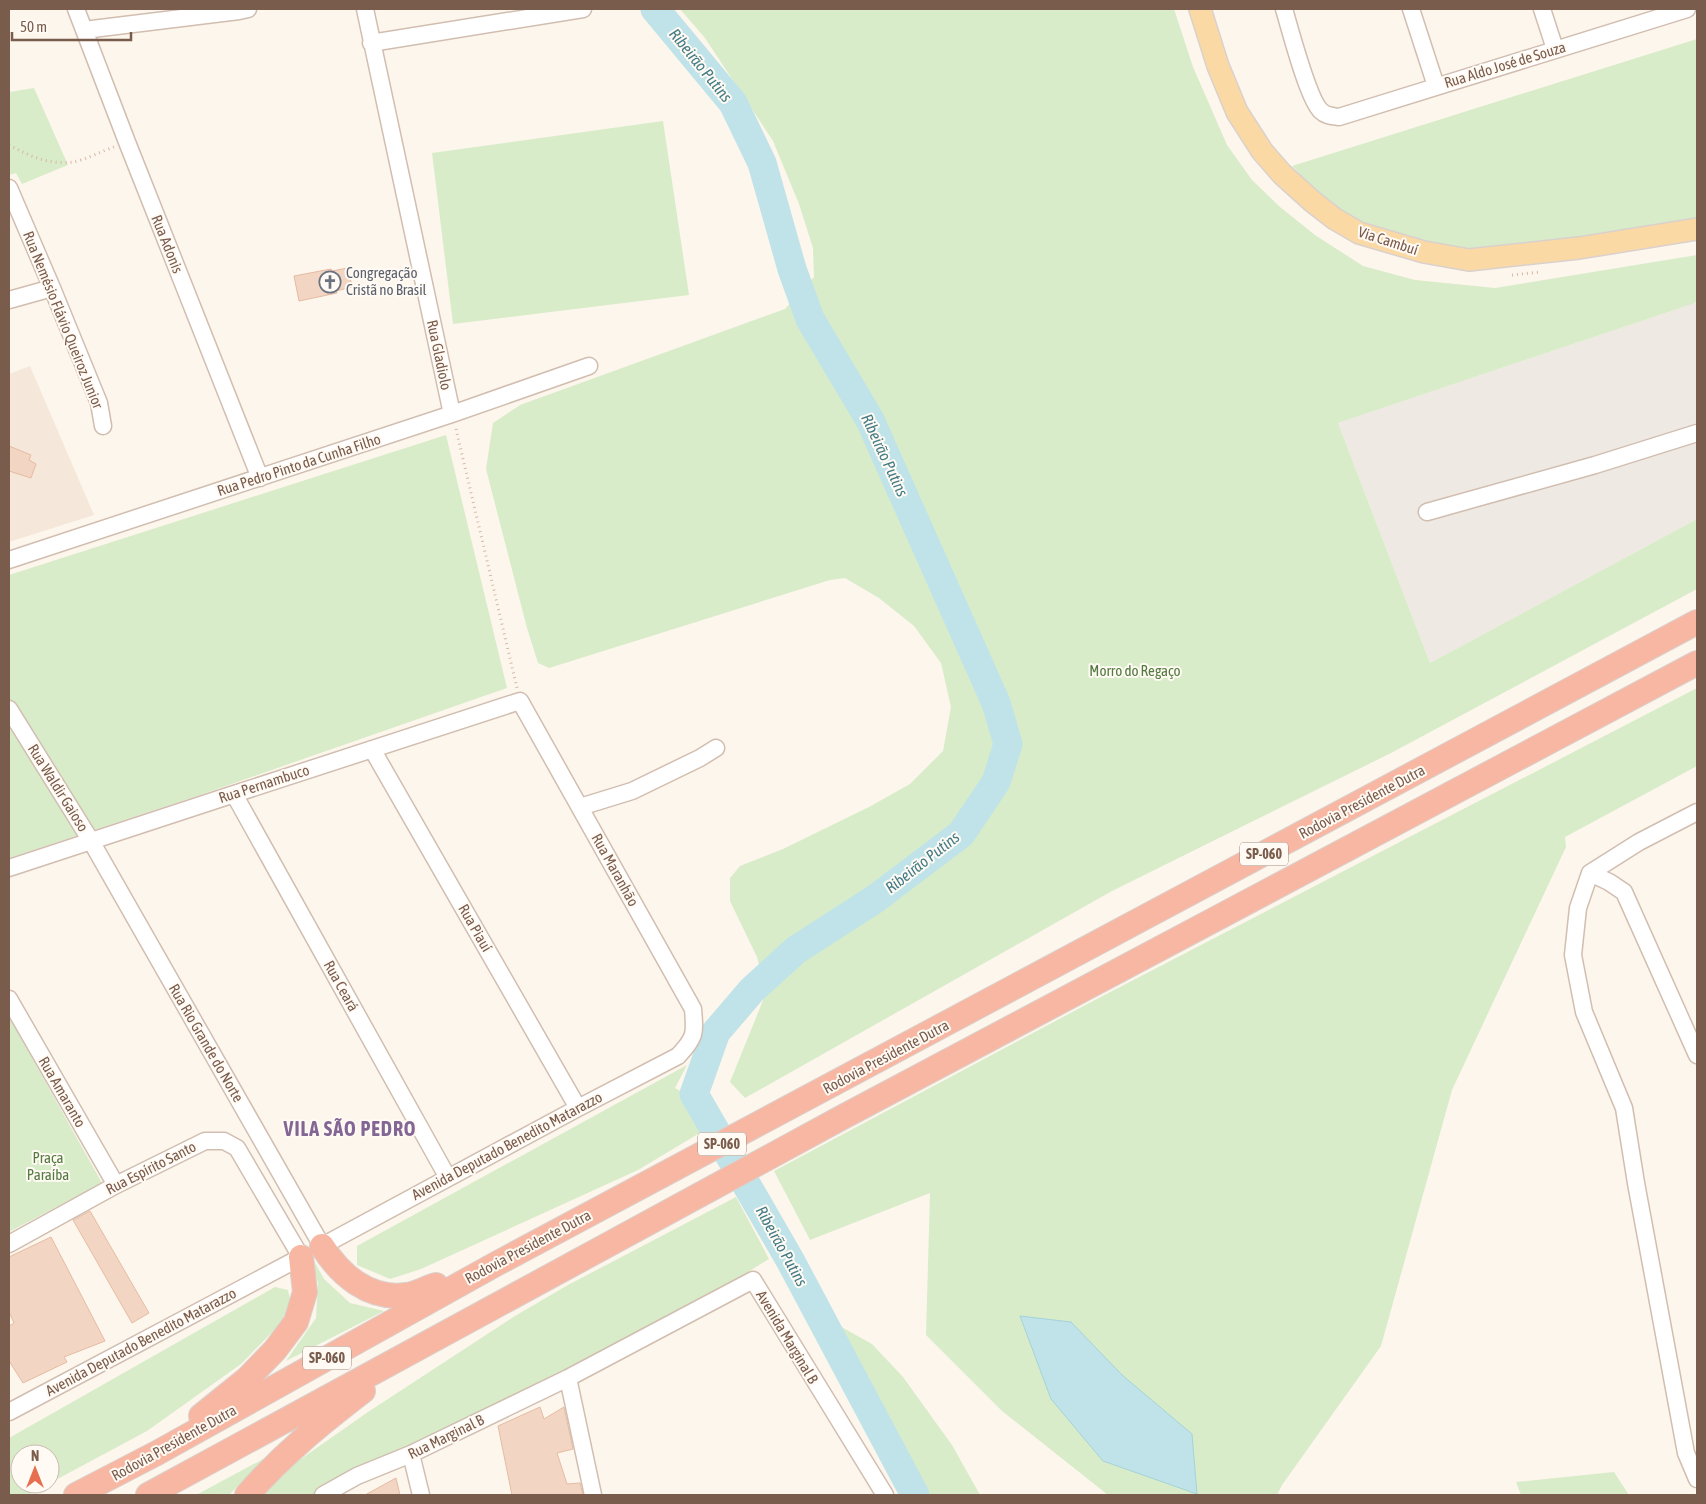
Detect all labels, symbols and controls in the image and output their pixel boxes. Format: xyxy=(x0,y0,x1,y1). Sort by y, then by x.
scale bar xyxy=(12,10,131,42)
text: 50 m xyxy=(20,18,47,35)
water label: Ribeirão Putins xyxy=(666,25,736,105)
street label: Rua Aldo José de Souza xyxy=(1442,38,1568,91)
street label: Rua Adonis xyxy=(148,212,187,275)
street label: Via Cambuí xyxy=(1356,223,1421,258)
street label: Rua Nemésio Flávio Queiroz Junior xyxy=(20,229,107,412)
place label: Congregação Cristã no Brasil xyxy=(346,264,427,298)
church icon: Congregação Cristã no Brasil xyxy=(318,270,342,294)
street label: Rua Gladiolo xyxy=(424,318,455,391)
water label: Ribeirão Putins xyxy=(858,411,912,499)
street label: Rua Pedro Pinto da Cunha Filho xyxy=(215,430,383,499)
park label: Morro do Regaço xyxy=(1089,662,1181,679)
street label: Rua Waldir Gaioso xyxy=(25,741,92,835)
street label: Rua Pernambuco xyxy=(216,761,311,806)
street label: Rodovia Presidente Dutra xyxy=(1296,761,1428,842)
water label: Ribeirão Putins xyxy=(881,827,963,896)
street label: Rua Maranhão xyxy=(588,830,642,909)
road number: SP-060 xyxy=(1240,842,1288,866)
street label: Rua Piauí xyxy=(455,901,496,955)
street label: Rua Ceará xyxy=(321,957,362,1014)
street label: Rua Rio Grande do Norte xyxy=(166,981,247,1105)
street label: Rodovia Presidente Dutra xyxy=(820,1016,952,1097)
street label: Rua Amaranto xyxy=(35,1054,89,1130)
street label: Avenida Deputado Benedito Matarazzo xyxy=(409,1088,605,1203)
district label: VILA SÃO PEDRO xyxy=(283,1117,416,1140)
road number: SP-060 xyxy=(698,1132,746,1156)
street label: Rua Espírito Santo xyxy=(103,1138,199,1198)
park label: Praça Paraíba xyxy=(27,1149,69,1183)
water label: Ribeirão Putins xyxy=(753,1203,812,1290)
street label: Rodovia Presidente Dutra xyxy=(462,1206,594,1287)
street label: Avenida Deputado Benedito Matarazzo xyxy=(43,1284,239,1399)
street label: Avenida Marginal B xyxy=(753,1287,822,1386)
road number: SP-060 xyxy=(303,1346,351,1370)
street label: Rodovia Presidente Dutra xyxy=(108,1401,239,1484)
street label: Rua Marginal B xyxy=(405,1411,486,1462)
north arrow xyxy=(10,1444,60,1494)
text: N xyxy=(31,1448,39,1464)

